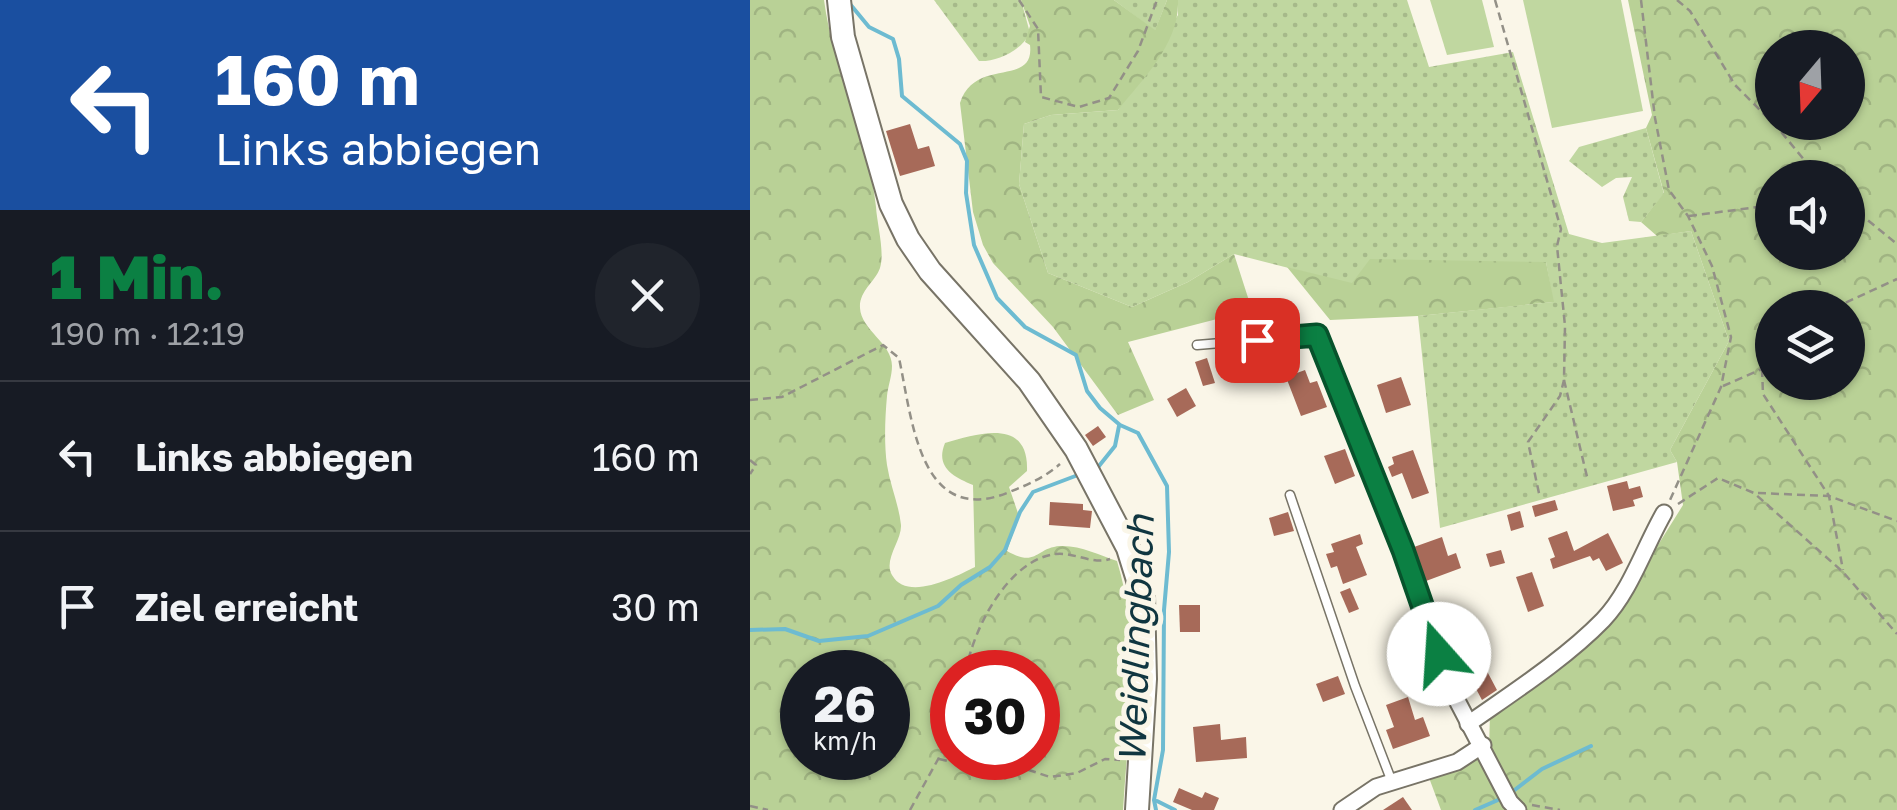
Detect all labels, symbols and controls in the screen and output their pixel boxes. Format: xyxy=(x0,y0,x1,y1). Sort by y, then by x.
north arrow xyxy=(1755,30,1865,140)
map controls xyxy=(1755,30,1865,400)
text: 160 m xyxy=(215,36,420,120)
icon: left xyxy=(50,40,180,170)
text: Links abbiegen xyxy=(215,121,541,175)
button: sound xyxy=(1755,160,1865,270)
text: 1 Min. xyxy=(50,240,224,312)
button: close xyxy=(595,243,700,348)
button: layers xyxy=(1755,290,1865,400)
pin xyxy=(1215,298,1300,383)
icon: arrive xyxy=(1230,313,1285,368)
text: 190 m · 12:19 xyxy=(50,314,245,352)
icon: left xyxy=(50,429,105,484)
text: Links abbiegen xyxy=(135,434,413,479)
text: 160 m xyxy=(592,434,700,479)
water label: Weidlingbach xyxy=(1108,512,1162,764)
icon: arrive xyxy=(50,579,105,634)
text: Ziel erreicht xyxy=(135,584,358,629)
text: 30 m xyxy=(611,584,700,629)
position arrow xyxy=(1387,602,1491,706)
speed limit sign: 30 xyxy=(930,650,1060,780)
text: 26 xyxy=(814,673,876,733)
text: km/h xyxy=(813,725,877,756)

